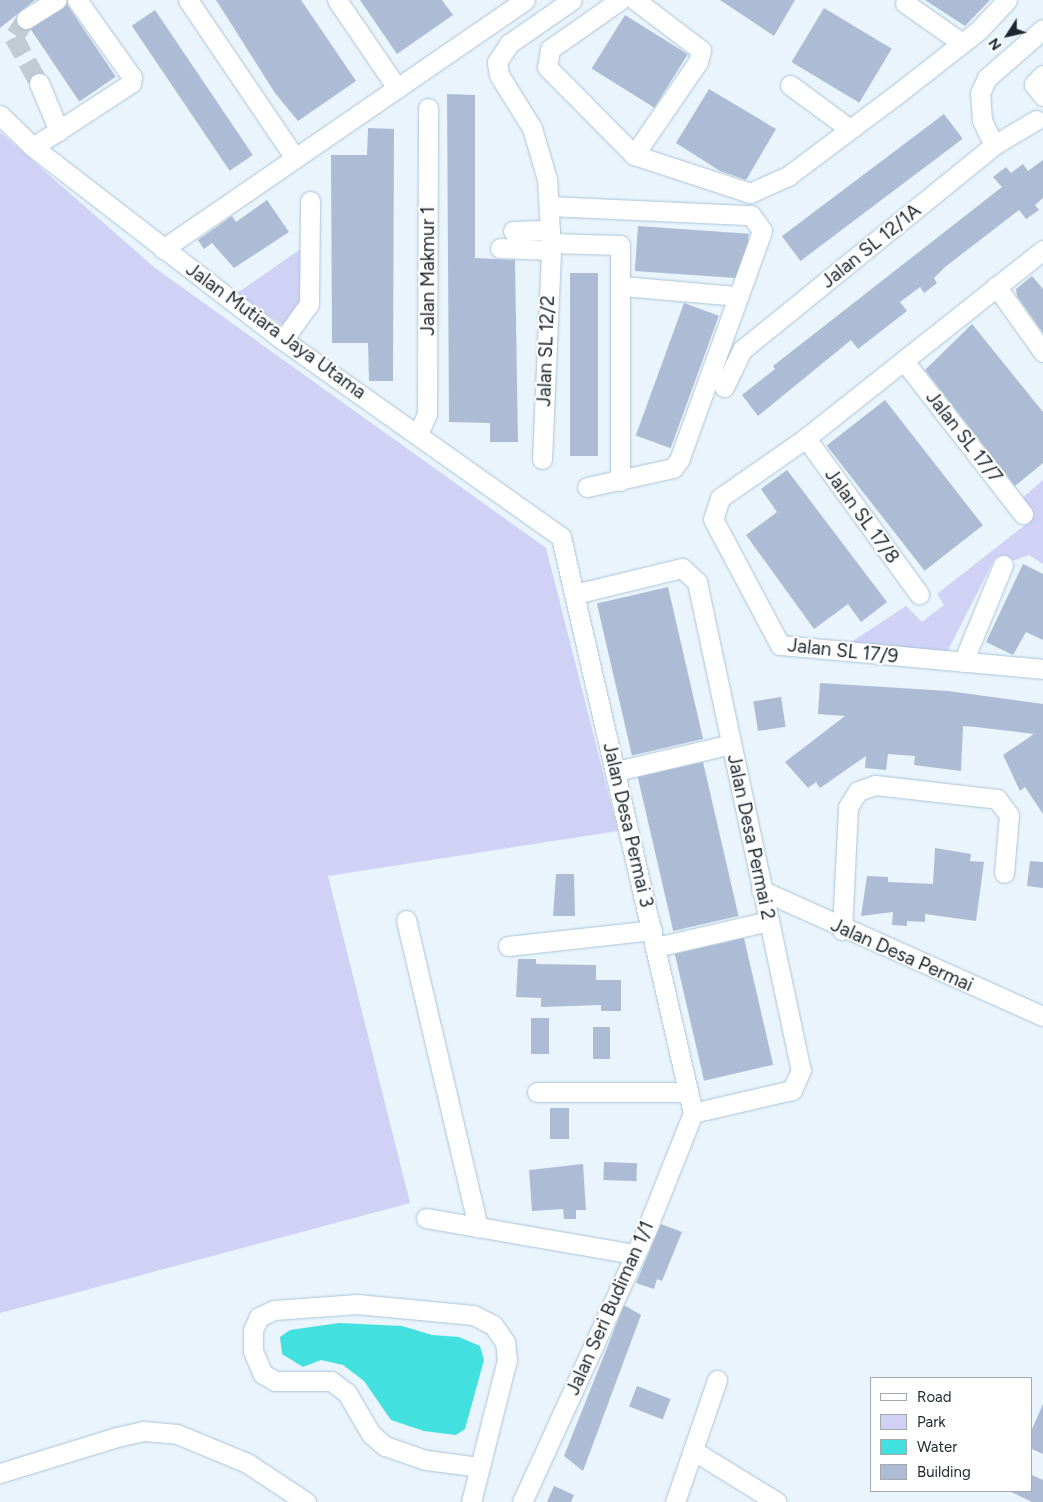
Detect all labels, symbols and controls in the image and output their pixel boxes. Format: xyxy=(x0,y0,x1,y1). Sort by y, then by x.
north arrow xyxy=(983,10,1033,60)
text: N xyxy=(985,35,1005,53)
street label: Jalan SL 12/1A xyxy=(817,199,925,293)
street label: Jalan Makmur 1 xyxy=(417,206,439,336)
street label: Jalan Mutiara Jaya Utama xyxy=(182,258,370,404)
street label: Jalan SL 12/2 xyxy=(533,295,559,407)
street label: Jalan SL 17/7 xyxy=(921,386,1007,488)
street label: Jalan SL 17/8 xyxy=(820,464,904,568)
street label: Jalan SL 17/9 xyxy=(787,634,899,668)
street label: Jalan Desa Permai 3 xyxy=(598,740,658,910)
street label: Jalan Desa Permai 2 xyxy=(722,752,780,922)
street label: Jalan Desa Permai xyxy=(827,913,977,997)
street label: Jalan Seri Budiman 1/1 xyxy=(561,1217,659,1399)
legend xyxy=(870,1377,1033,1492)
text: Road xyxy=(917,1388,952,1406)
text: Park xyxy=(917,1413,946,1431)
text: Water xyxy=(917,1438,957,1456)
text: Building xyxy=(917,1463,971,1481)

